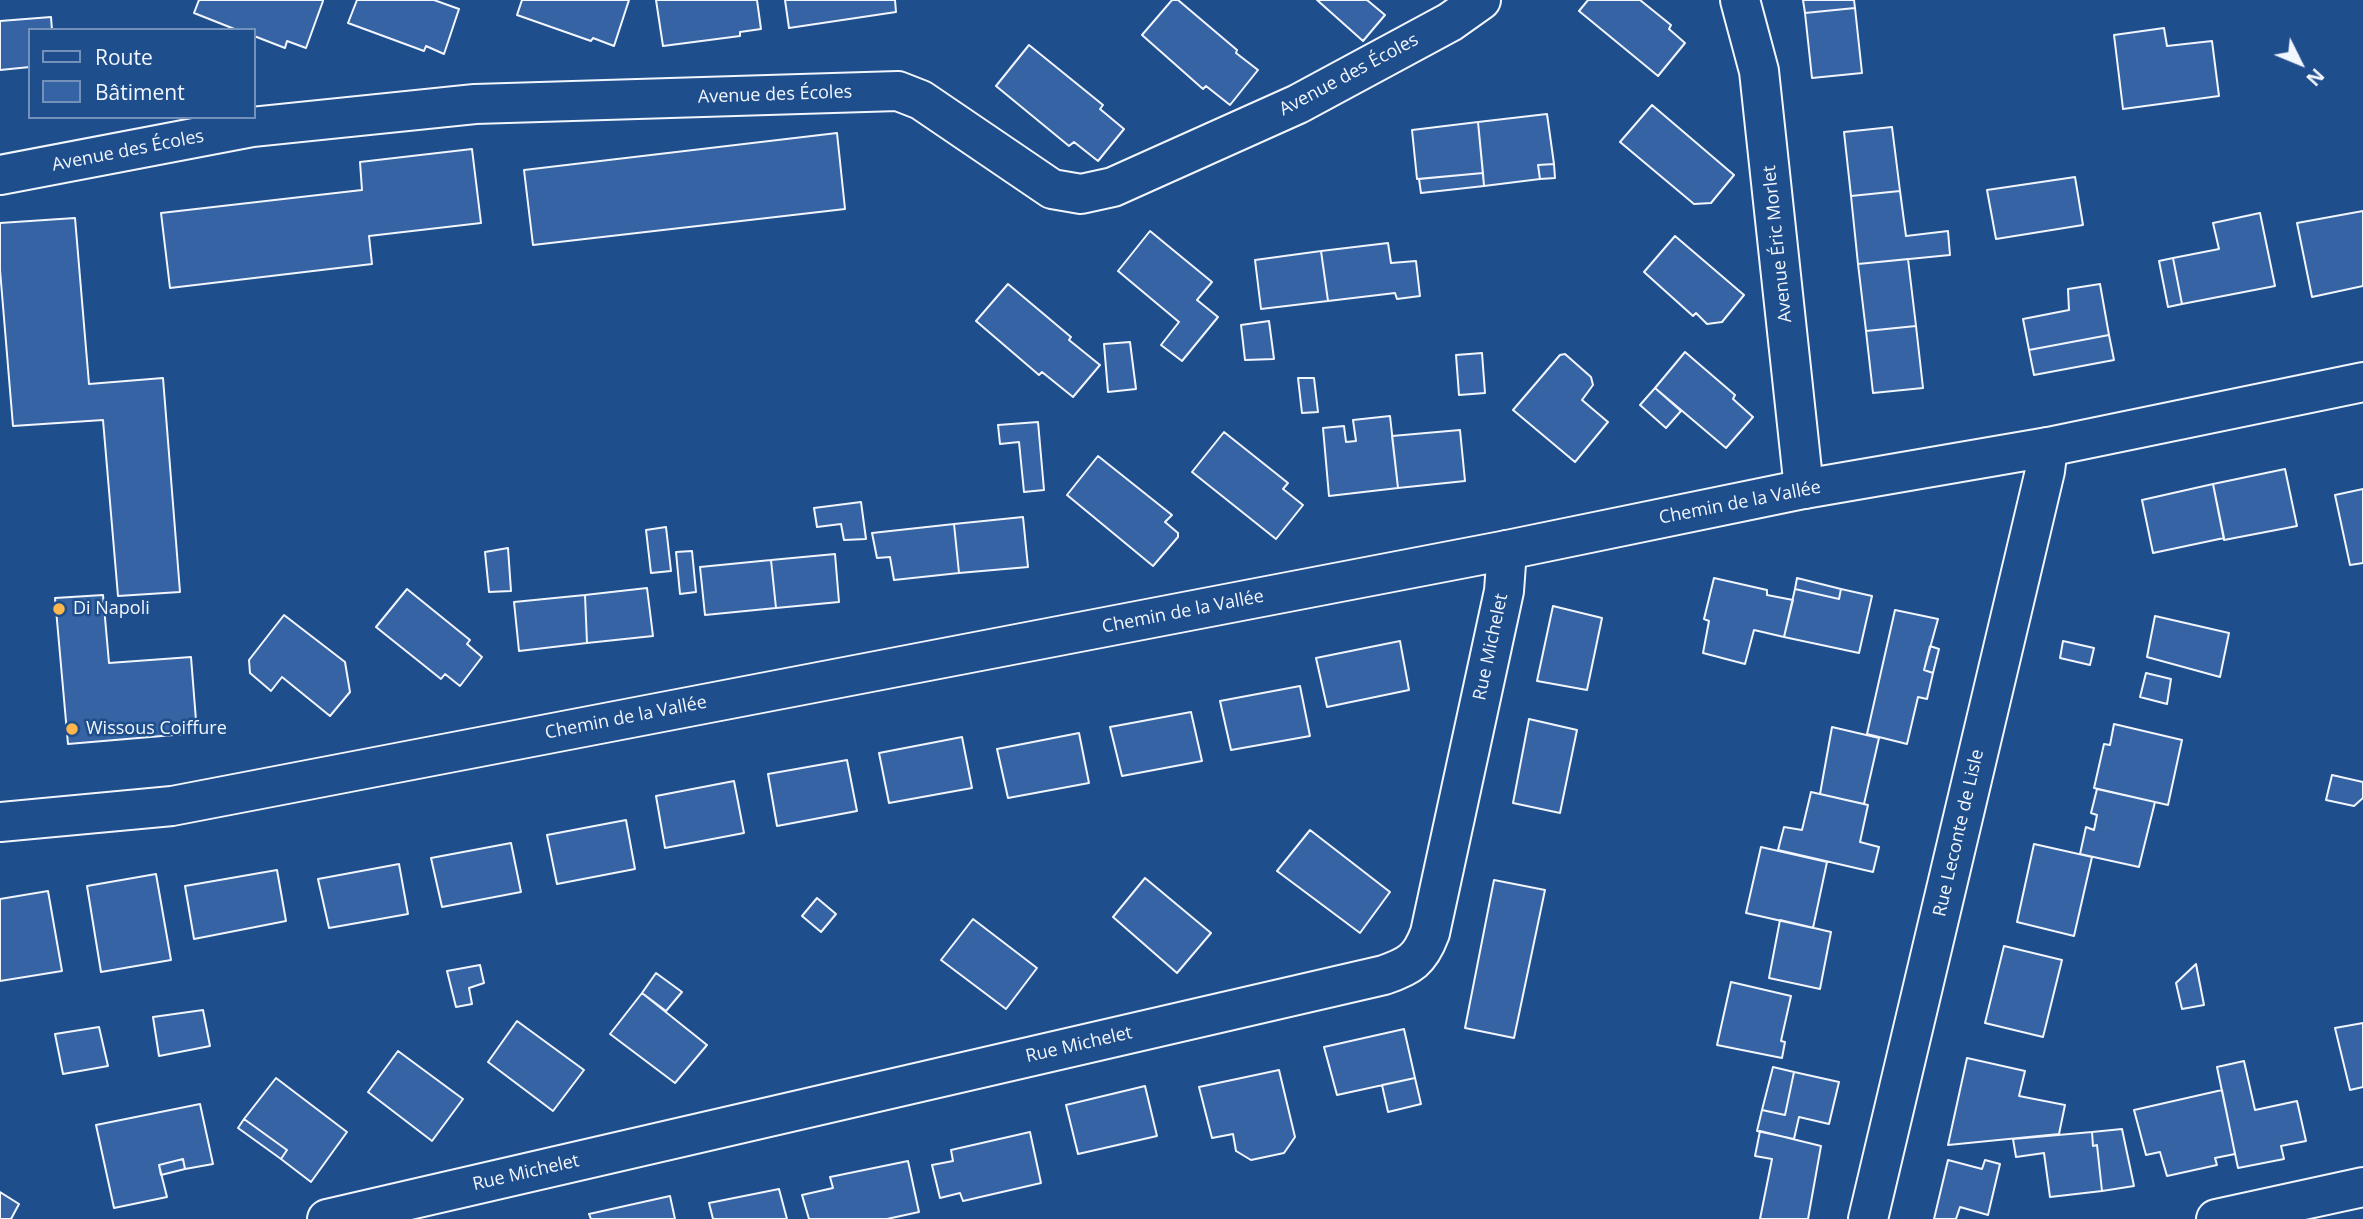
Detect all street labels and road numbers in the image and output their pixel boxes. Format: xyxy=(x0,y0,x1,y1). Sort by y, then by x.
street label: Avenue des Écoles xyxy=(1276,29,1422,121)
street label: Avenue des Écoles xyxy=(697,82,853,108)
street label: Avenue des Écoles xyxy=(50,126,206,176)
street label: Avenue Éric Morlet xyxy=(1759,164,1797,324)
street label: Chemin de la Vallée xyxy=(1657,477,1823,529)
street label: Chemin de la Vallée xyxy=(1100,586,1266,638)
street label: Rue Michelet xyxy=(1469,592,1513,702)
street label: Chemin de la Vallée xyxy=(543,692,709,744)
street label: Rue Leconte de Lisle xyxy=(1929,747,1989,919)
street label: Rue Michelet xyxy=(1024,1022,1134,1068)
street label: Rue Michelet xyxy=(471,1150,581,1196)

